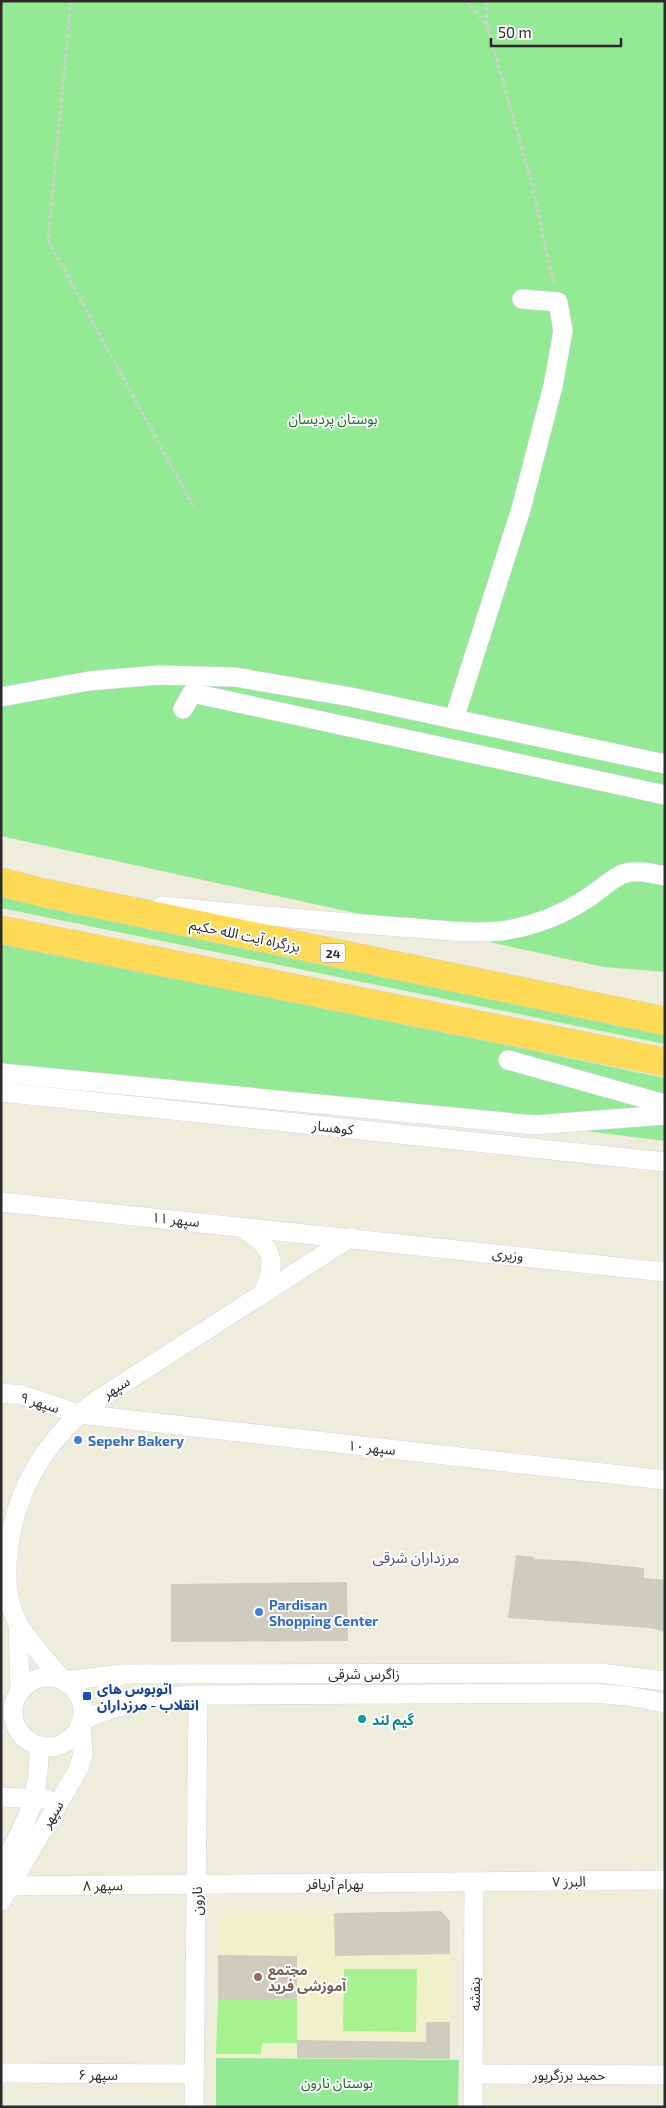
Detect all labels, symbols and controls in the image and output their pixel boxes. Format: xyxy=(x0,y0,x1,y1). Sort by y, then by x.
scale bar xyxy=(491,15,621,47)
text: 50 m xyxy=(498,23,532,41)
park label: بوستان پردیسان xyxy=(288,410,378,429)
street label: بزرگراه آیت الله حکیم xyxy=(188,915,302,958)
road number: 24 xyxy=(320,944,346,962)
street label: کوهسار xyxy=(310,1116,355,1139)
street label: سپهر ۱۱ xyxy=(151,1208,201,1232)
street label: وزیری xyxy=(491,1244,524,1265)
street label: سپهر xyxy=(98,1372,134,1404)
street label: سپهر ۹ xyxy=(18,1388,62,1418)
place label: Sepehr Bakery xyxy=(88,1432,184,1449)
marker: Sepehr Bakery xyxy=(72,1434,84,1446)
street label: سپهر ۱۰ xyxy=(347,1436,397,1460)
district label: مرزداران شرقی xyxy=(373,1548,459,1567)
place label: Pardisan Shopping Center xyxy=(269,1596,378,1629)
marker: Pardisan Shopping Center xyxy=(253,1606,265,1618)
street label: زاگرس شرقی xyxy=(328,1665,400,1683)
place label: اتوبوس های انقلاب - مرزداران xyxy=(97,1680,199,1714)
marker: اتوبوس های انقلاب - مرزداران xyxy=(81,1690,93,1702)
place label: گیم لند xyxy=(372,1711,415,1731)
marker: گیم لند xyxy=(356,1713,368,1725)
street label: سپهر xyxy=(37,1797,69,1833)
street label: البرز ۷ xyxy=(552,1872,586,1891)
street label: بهرام آریافر xyxy=(305,1875,364,1895)
street label: سپهر ۸ xyxy=(83,1876,123,1896)
street label: نارون xyxy=(188,1886,206,1915)
place label: مجتمع آموزشی فرید xyxy=(268,1961,347,1995)
marker: مجتمع آموزشی فرید xyxy=(252,1971,264,1983)
street label: بنفشه xyxy=(466,1977,483,2011)
street label: سپهر ۶ xyxy=(78,2066,118,2085)
street label: حمید برزگرپور xyxy=(532,2066,605,2085)
park label: بوستان نارون xyxy=(301,2074,373,2092)

